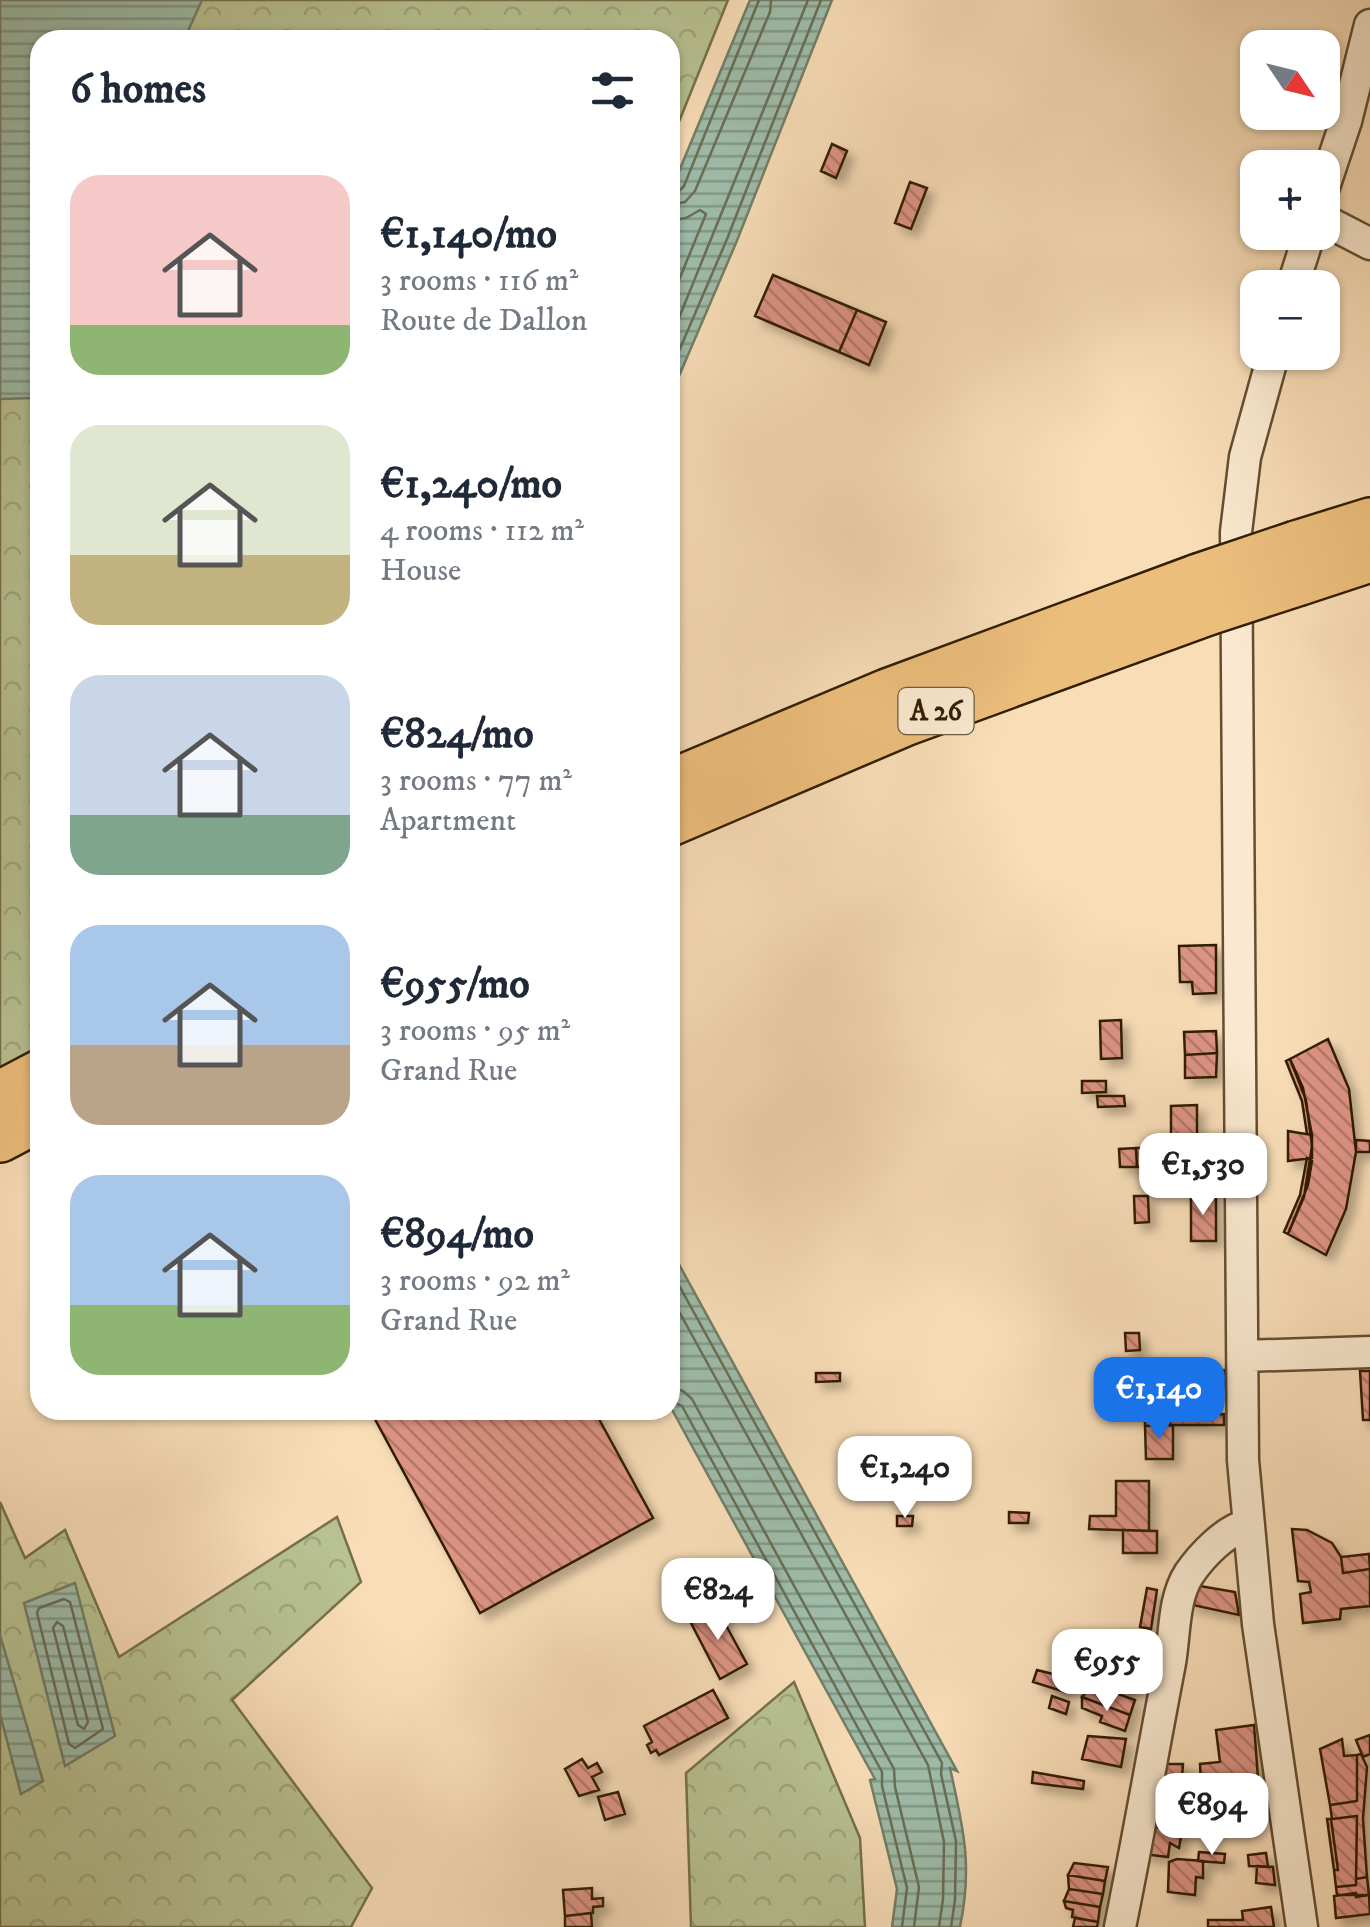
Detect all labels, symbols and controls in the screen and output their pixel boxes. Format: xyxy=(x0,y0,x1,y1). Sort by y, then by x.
north arrow xyxy=(1240,30,1340,130)
map controls xyxy=(1240,30,1340,370)
icon: filters xyxy=(585,63,640,118)
text: 6 homes xyxy=(70,64,206,116)
button: + xyxy=(1240,150,1340,250)
text: €1,140/mo xyxy=(380,209,557,261)
icon: home xyxy=(150,215,270,335)
text: 3 rooms · 116 m² xyxy=(380,261,578,301)
button: − xyxy=(1240,270,1340,370)
text: Route de Dallon xyxy=(380,301,587,341)
text: €1,240/mo xyxy=(380,459,562,511)
icon: home xyxy=(150,465,270,585)
text: 4 rooms · 112 m² xyxy=(380,511,584,551)
text: House xyxy=(380,551,461,591)
road number: A 26 xyxy=(898,688,974,734)
text: €824/mo xyxy=(380,709,534,761)
icon: home xyxy=(150,715,270,835)
text: 3 rooms · 77 m² xyxy=(380,761,572,801)
text: Apartment xyxy=(380,801,516,841)
text: €955/mo xyxy=(380,959,530,1011)
icon: home xyxy=(150,965,270,1085)
text: 3 rooms · 95 m² xyxy=(380,1011,570,1051)
text: Grand Rue xyxy=(380,1051,517,1091)
pin: €1,530 xyxy=(1122,1133,1284,1218)
text: €1,530 xyxy=(1161,1145,1245,1185)
text: €894/mo xyxy=(380,1209,534,1261)
icon: home xyxy=(150,1215,270,1335)
text: 3 rooms · 92 m² xyxy=(380,1261,570,1301)
text: Grand Rue xyxy=(380,1301,517,1341)
pin: €1,140 xyxy=(1078,1357,1240,1442)
text: €1,140 xyxy=(1116,1369,1202,1409)
pin: €1,240 xyxy=(824,1436,986,1521)
text: €1,240 xyxy=(860,1448,950,1488)
pin: €824 xyxy=(659,1558,777,1643)
text: €824 xyxy=(684,1570,752,1610)
pin: €955 xyxy=(1048,1629,1166,1714)
text: €955 xyxy=(1074,1641,1140,1681)
pin: €894 xyxy=(1153,1773,1271,1858)
text: €894 xyxy=(1177,1785,1247,1825)

